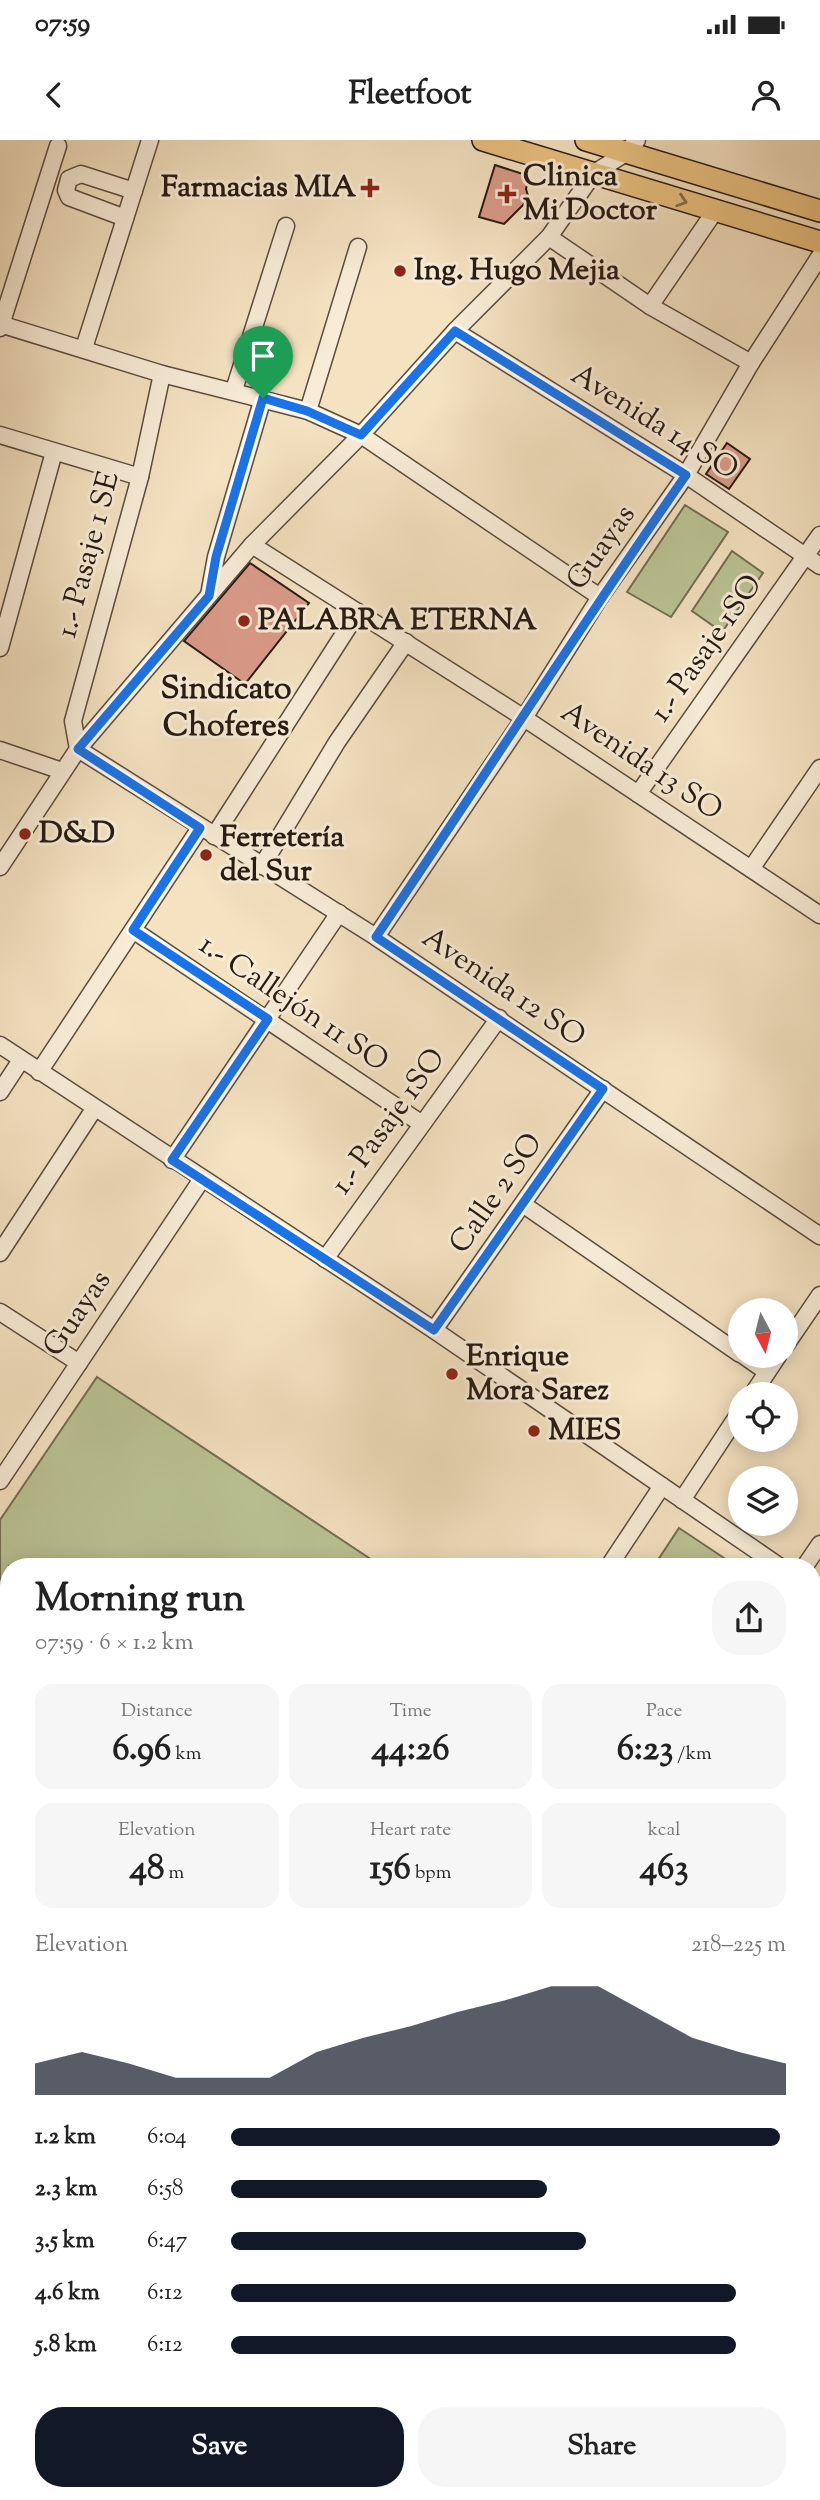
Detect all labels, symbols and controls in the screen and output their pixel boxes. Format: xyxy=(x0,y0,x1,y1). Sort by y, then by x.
text: 07:59 xyxy=(35,6,90,43)
text: Fleetfoot xyxy=(348,72,472,118)
icon: back xyxy=(35,76,73,114)
icon: person xyxy=(747,76,785,114)
place label: Clinica Mi Doctor xyxy=(523,156,658,233)
place label: Farmacias MIA xyxy=(161,167,357,210)
marker: Farmacias MIA xyxy=(362,180,378,196)
marker: Clinica Mi Doctor xyxy=(497,184,517,204)
one-way arrow xyxy=(676,193,688,207)
place label: Ing. Hugo Mejia xyxy=(414,250,620,293)
marker: Ing. Hugo Mejia xyxy=(392,263,408,279)
pin xyxy=(233,326,293,398)
icon: arrive xyxy=(244,337,282,375)
street label: Avenida 14 SO xyxy=(562,354,746,492)
street label: 1.- Pasaje 1 SE xyxy=(46,467,132,643)
street label: Guayas xyxy=(557,496,647,600)
street label: 1.- Pasaje 1SO xyxy=(640,566,774,732)
place label: PALABRA ETERNA xyxy=(258,600,538,643)
marker: PALABRA ETERNA xyxy=(236,613,252,629)
district label: Sindicato Choferes xyxy=(160,667,292,750)
street label: Avenida 13 SO xyxy=(551,692,731,832)
place label: D&D xyxy=(39,813,115,856)
place label: Ferretería del Sur xyxy=(220,817,344,894)
marker: D&D xyxy=(17,826,33,842)
marker: Ferretería del Sur xyxy=(198,847,214,863)
street label: Avenida 12 SO xyxy=(413,917,593,1059)
street label: 1.- Callejón 11 SO xyxy=(190,925,396,1083)
street label: 1.- Pasaje 1SO xyxy=(321,1040,457,1204)
street label: Calle 2 SO xyxy=(440,1125,554,1263)
street label: Guayas xyxy=(33,1262,123,1366)
north arrow xyxy=(728,1298,798,1368)
map controls xyxy=(728,1298,798,1536)
place label: Enrique Mora Sarez xyxy=(466,1336,609,1413)
marker: Enrique Mora Sarez xyxy=(444,1366,460,1382)
button: locate xyxy=(728,1382,798,1452)
place label: MIES xyxy=(548,1410,621,1453)
marker: MIES xyxy=(526,1423,542,1439)
button: layers xyxy=(728,1466,798,1536)
text: Morning run xyxy=(35,1574,245,1628)
button: share xyxy=(712,1581,786,1655)
text: 07:59 · 6 × 1.2 km xyxy=(35,1627,194,1660)
text: Distance xyxy=(121,1698,193,1725)
text: Time xyxy=(389,1698,432,1725)
text: Pace xyxy=(646,1698,682,1725)
text: 6.96 xyxy=(112,1725,171,1776)
text: 44:26 xyxy=(371,1725,450,1776)
text: 6:23 xyxy=(617,1725,673,1776)
text: km xyxy=(171,1741,202,1768)
text: /km xyxy=(673,1741,712,1768)
text: Elevation xyxy=(118,1817,195,1844)
text: Heart rate xyxy=(370,1817,451,1844)
text: kcal xyxy=(648,1817,680,1844)
text: 48 xyxy=(129,1844,165,1895)
text: 156 xyxy=(370,1844,411,1895)
text: 463 xyxy=(640,1844,689,1895)
text: m xyxy=(165,1860,184,1887)
text: bpm xyxy=(411,1860,451,1887)
text: Elevation xyxy=(35,1929,128,1962)
text: 218–225 m xyxy=(691,1929,786,1962)
text: 1.2 km xyxy=(35,2121,96,2154)
text: 6:04 xyxy=(147,2121,187,2154)
text: 2.3 km xyxy=(35,2173,97,2206)
text: 6:58 xyxy=(147,2173,184,2206)
text: 3.5 km xyxy=(35,2225,94,2258)
text: 6:47 xyxy=(147,2225,187,2258)
text: 4.6 km xyxy=(35,2277,100,2310)
text: 6:12 xyxy=(147,2277,183,2310)
text: 5.8 km xyxy=(35,2329,97,2362)
text: 6:12 xyxy=(147,2329,183,2362)
button: Save xyxy=(35,2407,404,2487)
button: Share xyxy=(418,2407,786,2487)

